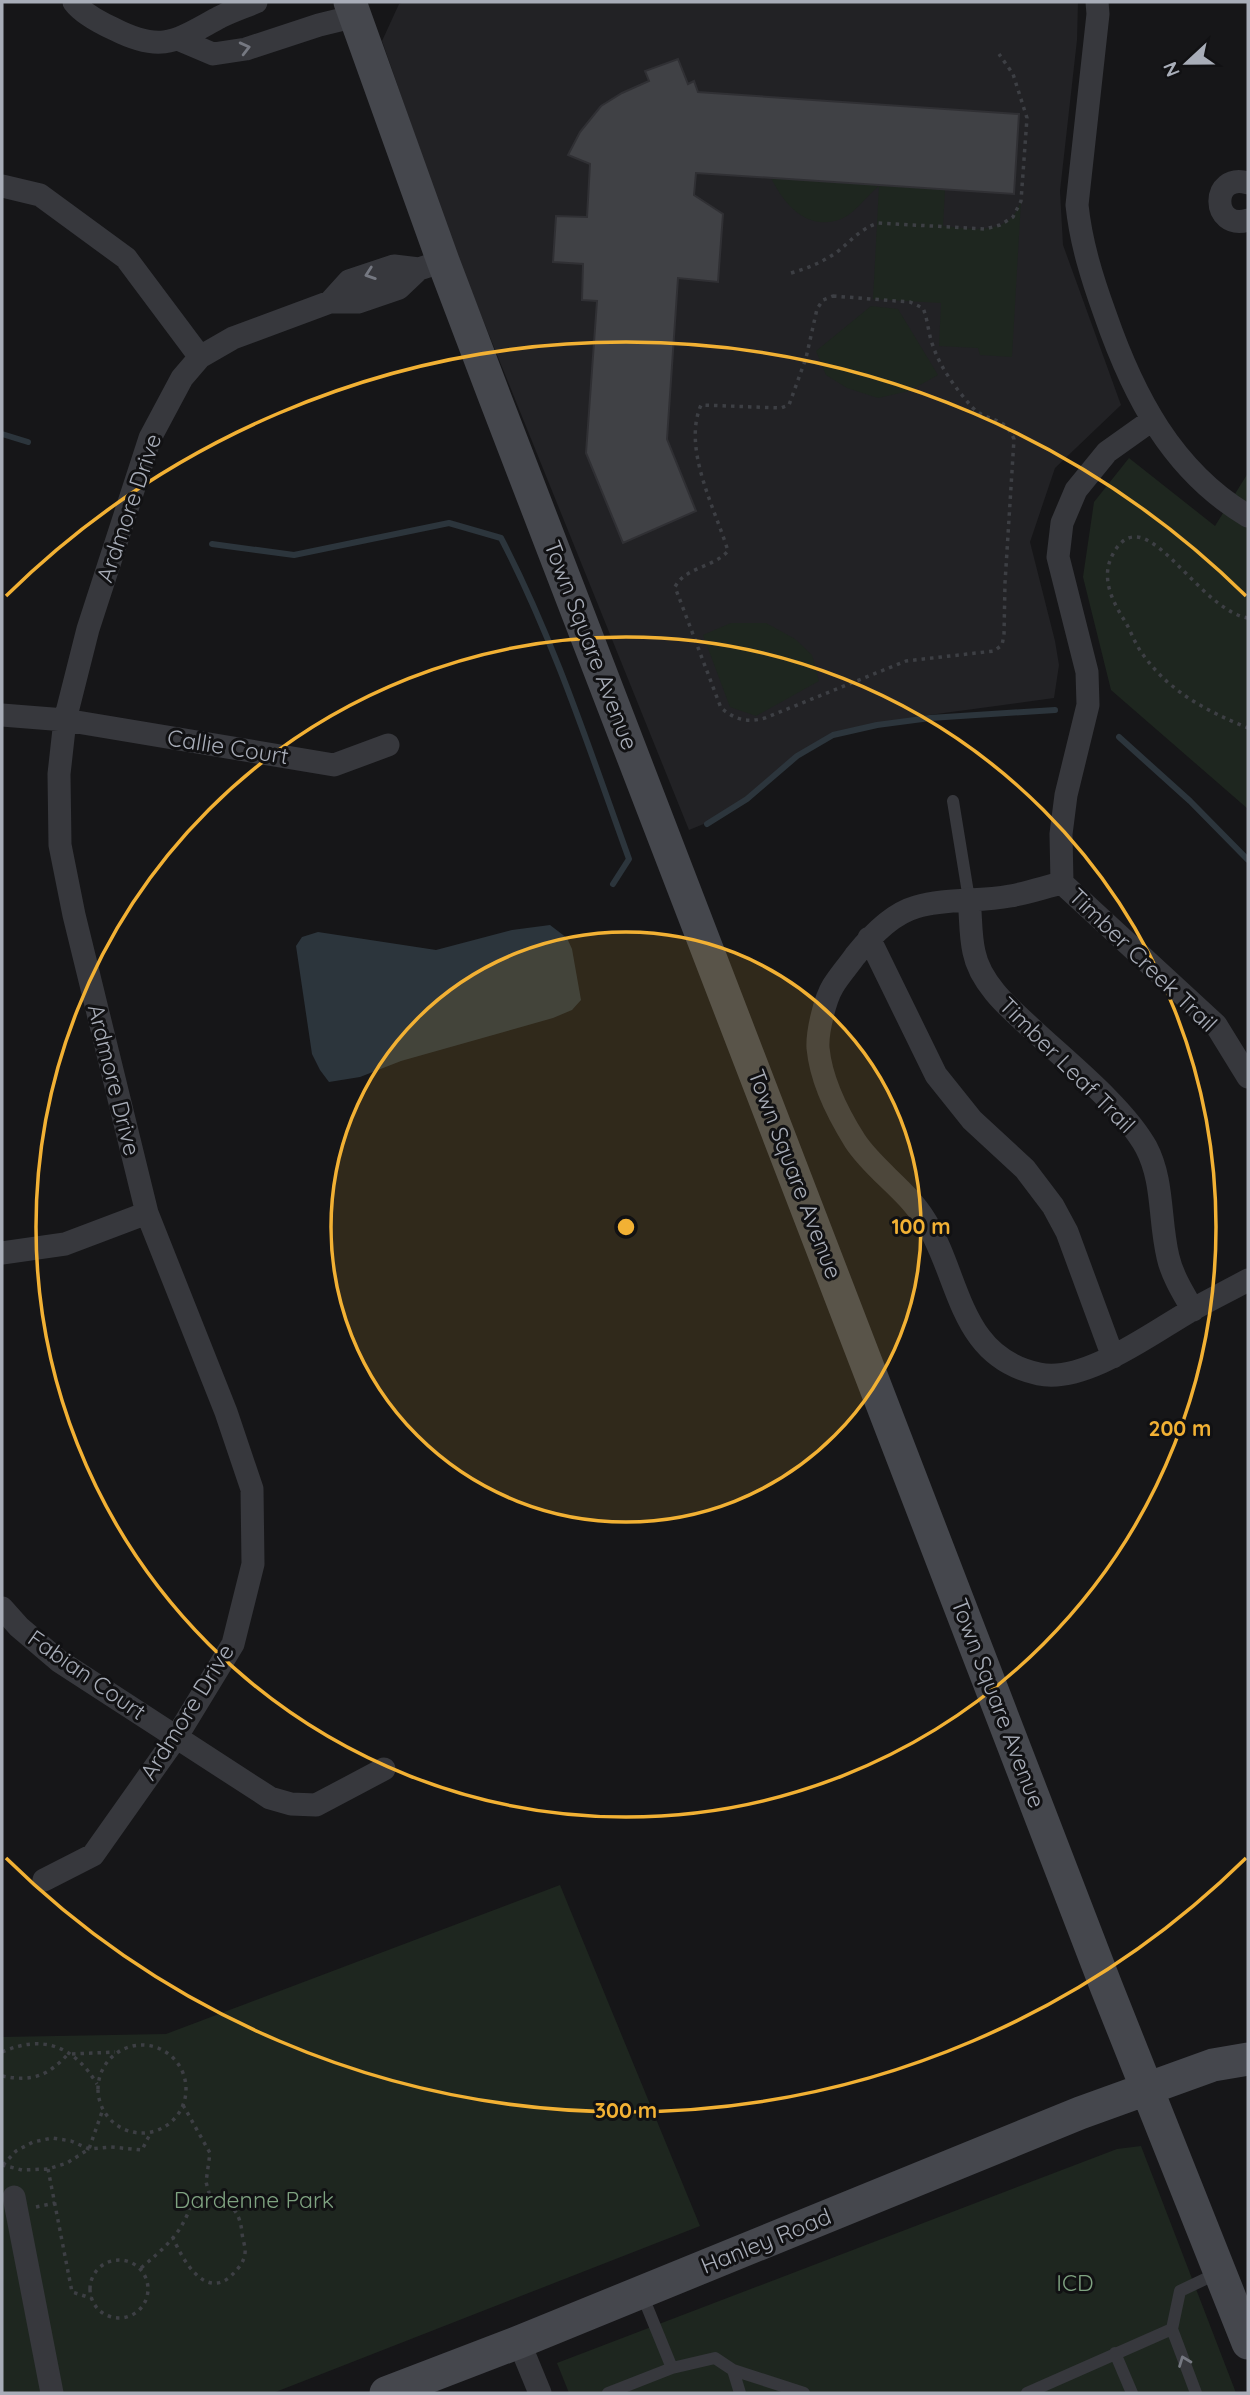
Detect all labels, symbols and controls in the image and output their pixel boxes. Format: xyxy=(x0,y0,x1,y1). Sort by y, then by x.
north arrow xyxy=(1152,28,1222,98)
one-way arrow xyxy=(239,42,251,56)
text: N xyxy=(1157,58,1185,80)
one-way arrow xyxy=(364,266,377,280)
street label: Ardmore Drive xyxy=(90,430,167,586)
street label: Town Square Avenue xyxy=(538,536,645,754)
street label: Callie Court xyxy=(165,723,291,770)
street label: Timber Creek Trail xyxy=(1063,881,1224,1038)
street label: Timber Leaf Trail xyxy=(993,990,1142,1139)
street label: Ardmore Drive xyxy=(82,1001,147,1159)
street label: Town Square Avenue xyxy=(742,1065,849,1283)
text: 100 m xyxy=(891,1213,951,1239)
centre of rings xyxy=(614,1215,638,1239)
text: 200 m xyxy=(1149,1415,1211,1441)
street label: Town Square Avenue xyxy=(945,1594,1052,1812)
street label: Fabian Court xyxy=(23,1623,152,1726)
street label: Ardmore Drive xyxy=(133,1638,240,1785)
text: 300 m xyxy=(595,2097,657,2123)
park label: Dardenne Park xyxy=(174,2185,334,2214)
street label: Hanley Road xyxy=(696,2201,835,2280)
park label: ICD xyxy=(1056,2268,1094,2297)
one-way arrow xyxy=(1178,2356,1192,2368)

